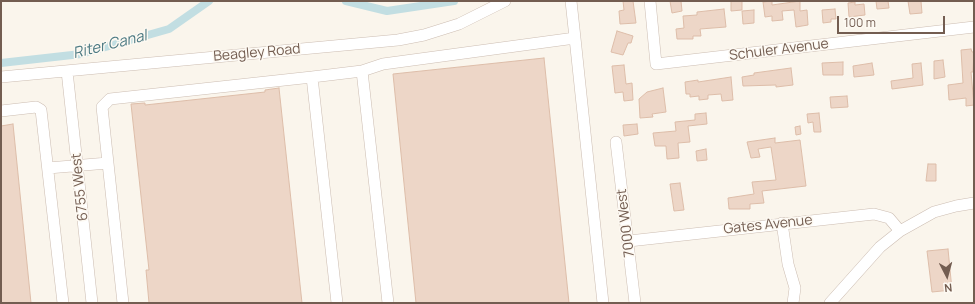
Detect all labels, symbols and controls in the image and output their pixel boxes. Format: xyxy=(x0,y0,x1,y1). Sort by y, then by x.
scale bar xyxy=(839,8,947,34)
text: 100 m xyxy=(844,14,876,31)
water label: Riter Canal xyxy=(71,27,149,63)
street label: Schuler Avenue xyxy=(728,36,830,64)
street label: Beagley Road xyxy=(213,41,301,65)
street label: 6755 West xyxy=(68,152,92,222)
street label: 7000 West xyxy=(613,188,639,258)
street label: Gates Avenue xyxy=(723,212,813,238)
north arrow xyxy=(927,256,967,296)
text: N xyxy=(944,281,953,296)

